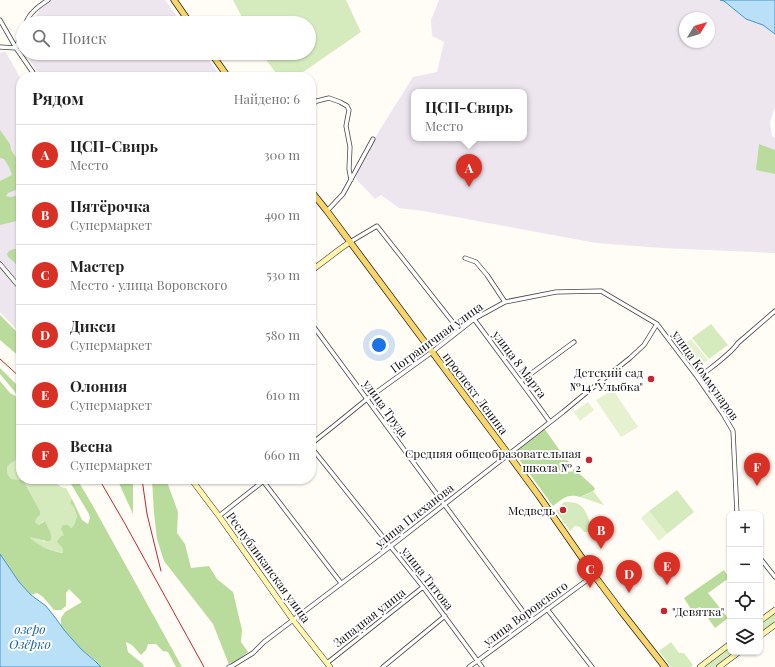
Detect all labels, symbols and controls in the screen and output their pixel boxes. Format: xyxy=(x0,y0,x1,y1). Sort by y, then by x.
north arrow xyxy=(679,12,715,48)
search box xyxy=(16,16,316,60)
icon: search xyxy=(30,27,52,49)
text: Поиск xyxy=(62,28,107,48)
text: Рядом xyxy=(32,87,84,109)
popup xyxy=(411,89,527,141)
text: Найдено: 6 xyxy=(234,90,300,107)
text: ЦСП-Свирь xyxy=(425,97,513,117)
text: Место xyxy=(425,117,463,134)
text: ЦСП-Свирь xyxy=(70,136,158,156)
text: A xyxy=(41,146,49,163)
text: 300 m xyxy=(264,146,300,163)
pin: A xyxy=(456,154,482,187)
text: Место xyxy=(70,156,108,173)
text: Пятёрочка xyxy=(70,196,150,216)
text: B xyxy=(41,206,49,223)
text: 490 m xyxy=(264,206,300,223)
text: Супермаркет xyxy=(70,216,152,233)
text: Мастер xyxy=(70,256,124,276)
text: C xyxy=(40,266,50,283)
text: 530 m xyxy=(266,266,300,283)
text: Место · улица Воровского xyxy=(70,276,227,293)
street label: Пограничная улица xyxy=(386,298,486,376)
text: Дикси xyxy=(70,316,116,336)
text: D xyxy=(40,326,50,343)
text: 580 m xyxy=(265,326,300,343)
street label: улица 8 Марта xyxy=(489,326,551,401)
street label: улица Коммунаров xyxy=(668,326,743,424)
your location xyxy=(369,335,389,355)
text: Супермаркет xyxy=(70,336,152,353)
street label: проспект Ленина xyxy=(440,349,512,437)
place label: Детский сад №14 "Улыбка" xyxy=(569,364,644,394)
marker: Детский сад №14 "Улыбка" xyxy=(646,374,656,384)
street label: улица Труда xyxy=(359,375,412,440)
text: Олония xyxy=(70,376,127,396)
text: E xyxy=(41,386,49,403)
text: 610 m xyxy=(266,386,300,403)
text: Супермаркет xyxy=(70,396,152,413)
text: Весна xyxy=(70,436,112,456)
place label: Средняя общеобразовательная школа № 2 xyxy=(405,445,582,475)
text: F xyxy=(41,446,49,463)
text: 660 m xyxy=(264,446,300,463)
pin: F xyxy=(744,453,770,486)
marker: Средняя общеобразовательная школа № 2 xyxy=(584,455,594,465)
text: Супермаркет xyxy=(70,456,152,473)
street label: улица Плеханова xyxy=(371,479,457,551)
place label: Медведь xyxy=(508,502,555,518)
marker: Медведь xyxy=(558,505,568,515)
street label: Республиканская улица xyxy=(223,508,315,626)
map controls xyxy=(727,511,763,655)
button: + xyxy=(727,511,763,547)
pin: B xyxy=(588,516,614,549)
street label: улица Титова xyxy=(398,542,458,613)
button: − xyxy=(727,547,763,583)
pin: E xyxy=(654,552,680,585)
pin: C xyxy=(577,555,603,588)
pin: D xyxy=(616,560,642,593)
street label: улица Воровского xyxy=(479,577,571,650)
button: locate xyxy=(727,583,763,619)
street label: Западная улица xyxy=(330,584,408,650)
place label: "Девятка" xyxy=(672,603,724,619)
marker: "Девятка" xyxy=(659,606,669,616)
button: layers xyxy=(727,619,763,655)
water label: озеро Озёрко xyxy=(9,620,51,652)

